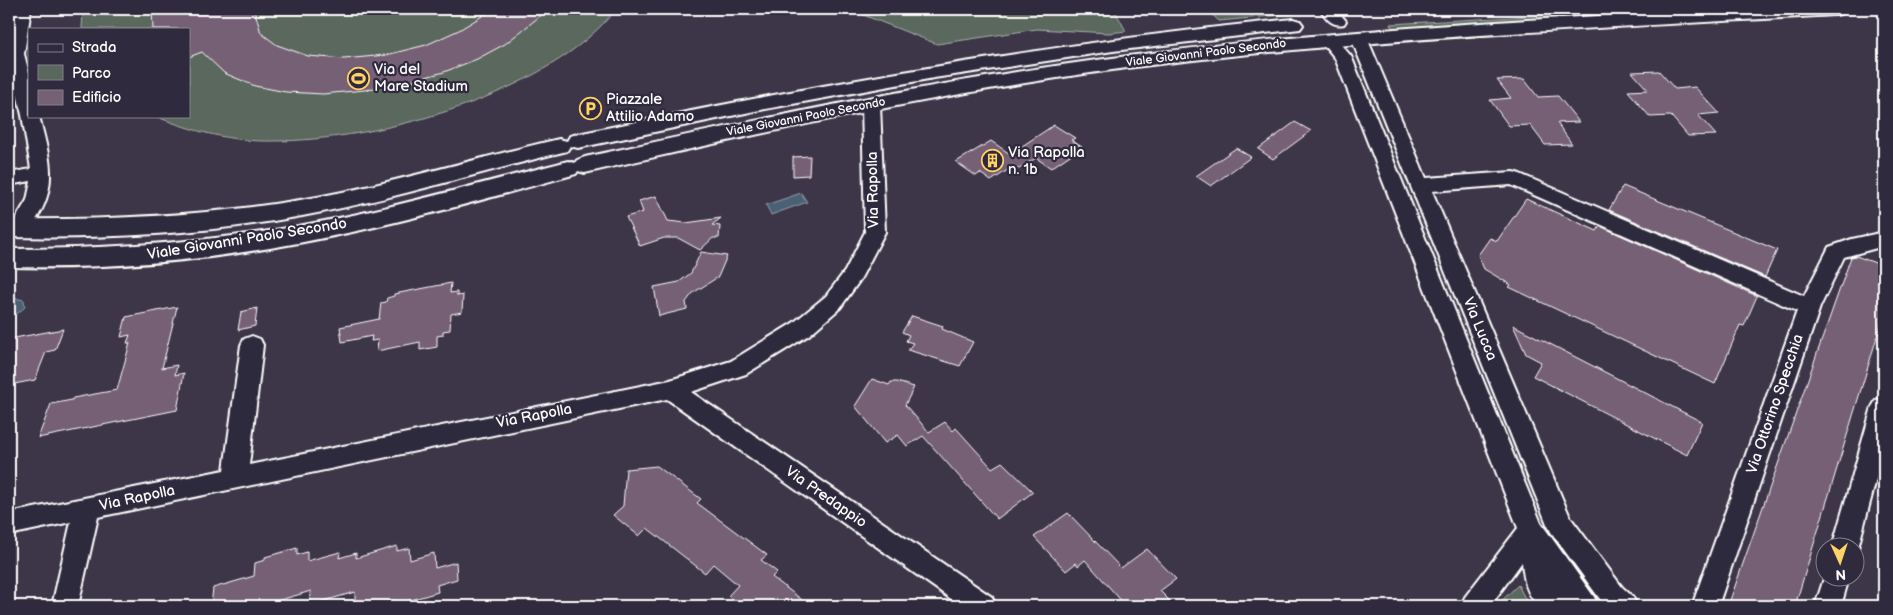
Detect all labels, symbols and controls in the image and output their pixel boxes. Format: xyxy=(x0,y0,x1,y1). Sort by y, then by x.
legend xyxy=(28,28,190,118)
street label: Viale Giovanni Paolo Secondo xyxy=(1125,36,1287,70)
text: Strada xyxy=(72,38,116,57)
place label: Via del Mare Stadium xyxy=(374,60,468,96)
text: Parco xyxy=(72,64,111,83)
sports icon: Via del Mare Stadium xyxy=(346,66,370,90)
text: Edificio xyxy=(72,88,121,107)
place label: Piazzale Attilio Adamo xyxy=(606,90,694,126)
street label: Viale Giovanni Paolo Secondo xyxy=(725,94,887,140)
parking icon: Piazzale Attilio Adamo xyxy=(578,96,602,120)
place label: Via Rapolla n. 1b xyxy=(1008,143,1085,179)
building icon: Via Rapolla n. 1b xyxy=(980,149,1004,173)
street label: Via Rapolla xyxy=(863,151,883,229)
street label: Viale Giovanni Paolo Secondo xyxy=(146,214,348,264)
street label: Via Lucca xyxy=(1459,294,1501,364)
street label: Via Ottorino Specchia xyxy=(1742,332,1808,476)
street label: Via Rapolla xyxy=(495,399,573,433)
street label: Via Predappio xyxy=(782,462,870,532)
street label: Via Rapolla xyxy=(97,481,177,515)
north arrow xyxy=(1816,538,1866,588)
text: N xyxy=(1835,566,1846,583)

